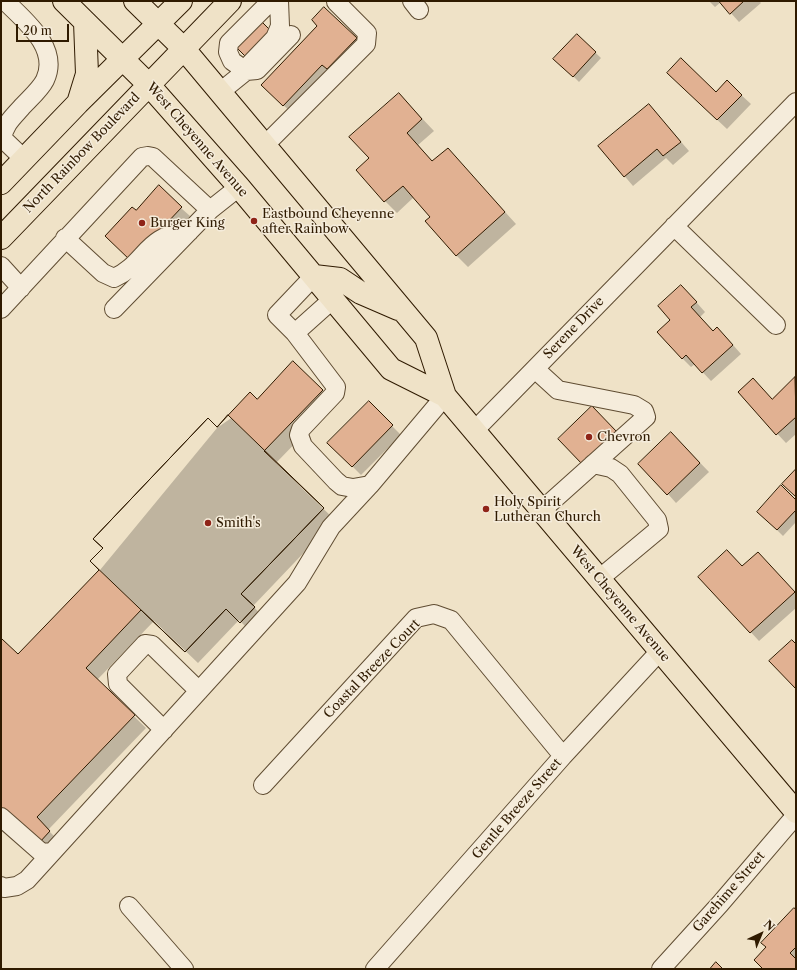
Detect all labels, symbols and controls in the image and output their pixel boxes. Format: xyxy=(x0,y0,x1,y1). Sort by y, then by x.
scale bar xyxy=(18,16,71,42)
text: 20 m xyxy=(23,23,52,38)
street label: West Cheyenne Avenue xyxy=(143,80,251,200)
street label: North Rainbow Boulevard xyxy=(21,90,143,216)
place label: Eastbound Cheyenne after Rainbow xyxy=(262,206,394,237)
place label: Burger King xyxy=(150,215,225,231)
marker: Eastbound Cheyenne after Rainbow xyxy=(249,216,259,226)
marker: Burger King xyxy=(137,218,147,228)
street label: Serene Drive xyxy=(540,294,608,362)
place label: Chevron xyxy=(597,429,651,445)
marker: Chevron xyxy=(584,432,594,442)
place label: Holy Spirit Lutheran Church xyxy=(494,494,601,525)
marker: Holy Spirit Lutheran Church xyxy=(481,504,491,514)
place label: Smith's xyxy=(216,515,261,531)
marker: Smith's xyxy=(203,518,213,528)
street label: West Cheyenne Avenue xyxy=(567,543,673,665)
street label: Coastal Breeze Court xyxy=(321,616,423,722)
street label: Gentle Breeze Street xyxy=(469,755,565,863)
street label: Garehime Street xyxy=(690,849,768,935)
north arrow xyxy=(741,914,781,954)
text: N xyxy=(761,917,778,934)

